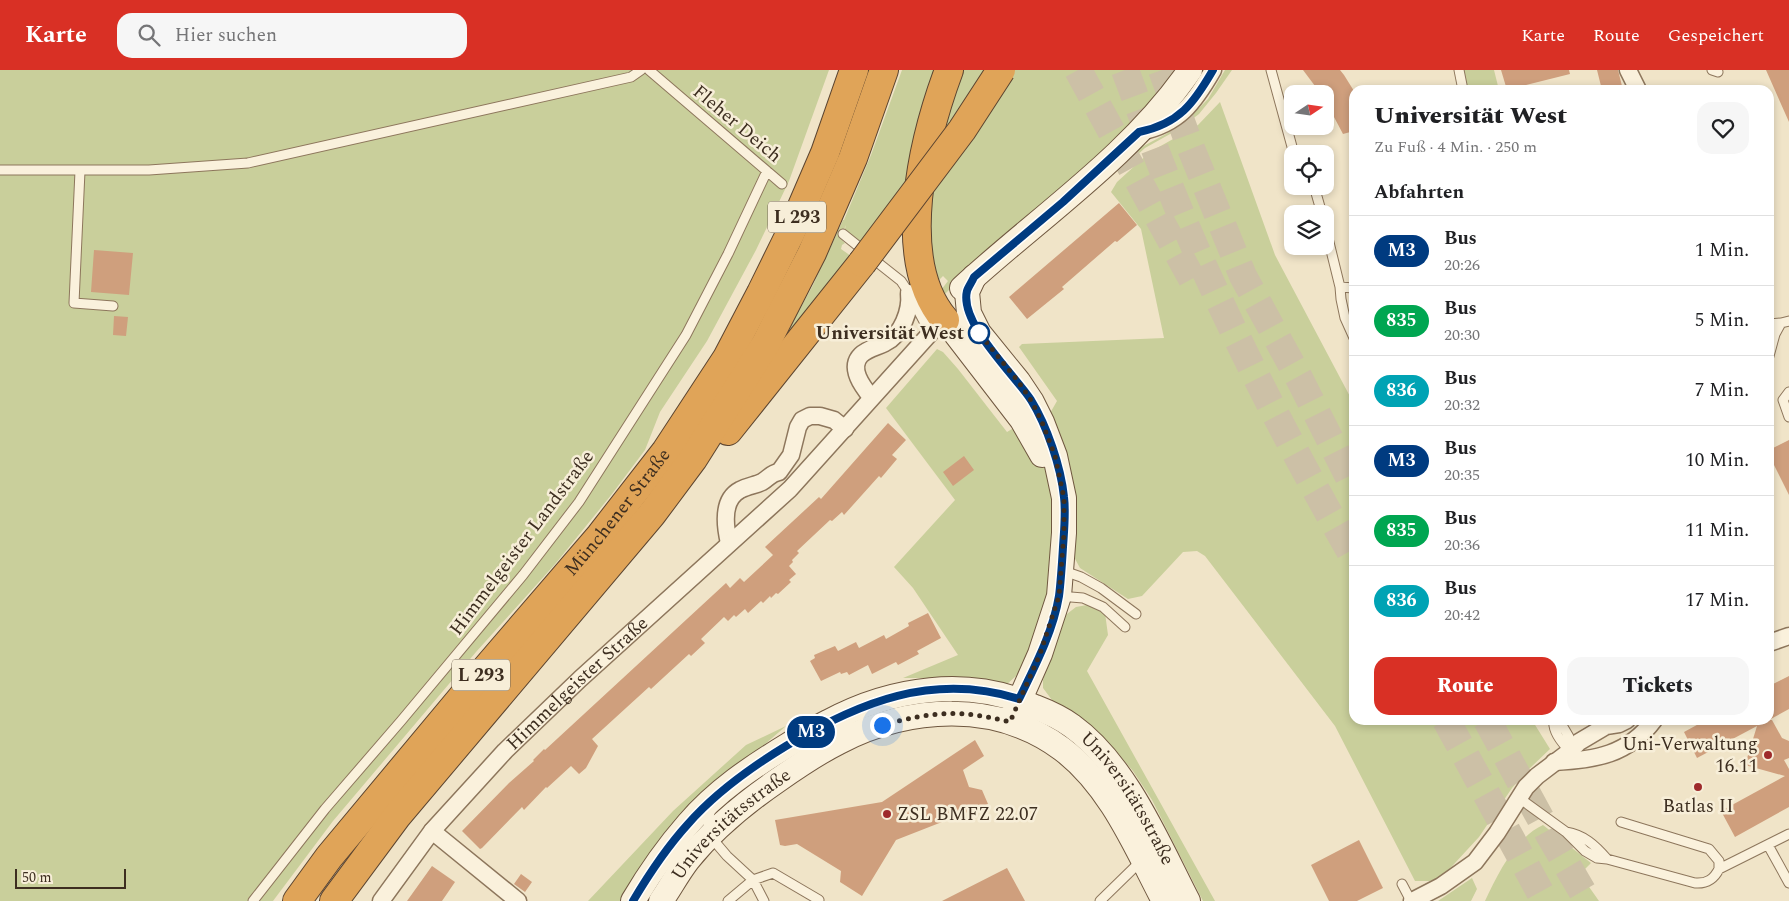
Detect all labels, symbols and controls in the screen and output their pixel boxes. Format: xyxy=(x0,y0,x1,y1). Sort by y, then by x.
search box xyxy=(117,13,467,58)
text: Karte xyxy=(25,17,87,53)
icon: search xyxy=(135,21,163,49)
text: Hier suchen xyxy=(175,21,277,50)
text: Karte xyxy=(1521,22,1565,49)
text: Route xyxy=(1593,22,1640,49)
text: Gespeichert xyxy=(1668,22,1764,49)
street label: Fleher Deich xyxy=(686,78,788,170)
north arrow xyxy=(1284,85,1334,135)
map controls xyxy=(1284,85,1334,255)
text: Universität West xyxy=(1374,98,1567,134)
button: heart xyxy=(1697,102,1749,154)
text: Zu Fuß · 4 Min. · 250 m xyxy=(1374,135,1537,159)
button: locate xyxy=(1284,145,1334,195)
text: Abfahrten xyxy=(1374,178,1464,207)
road number: L 293 xyxy=(768,202,826,232)
button: layers xyxy=(1284,205,1334,255)
text: Bus xyxy=(1444,224,1477,253)
text: 1 Min. xyxy=(1695,236,1749,265)
text: M3 xyxy=(1387,237,1416,264)
text: 20:26 xyxy=(1444,253,1480,277)
text: Bus xyxy=(1444,294,1477,323)
text: 5 Min. xyxy=(1695,306,1749,335)
text: 835 xyxy=(1386,307,1417,334)
place label: Universität West xyxy=(816,319,964,348)
marker: Universität West xyxy=(968,322,990,344)
text: 20:30 xyxy=(1444,323,1480,347)
text: Bus xyxy=(1444,364,1477,393)
text: 7 Min. xyxy=(1695,376,1749,405)
text: 836 xyxy=(1386,377,1417,404)
text: 20:32 xyxy=(1444,393,1480,417)
text: Bus xyxy=(1444,434,1477,463)
street label: Münchener Straße xyxy=(557,442,678,583)
street label: Himmelgeister Landstraße xyxy=(442,444,602,642)
text: 10 Min. xyxy=(1685,446,1749,475)
text: M3 xyxy=(1387,447,1416,474)
text: 20:35 xyxy=(1444,463,1480,487)
text: Bus xyxy=(1444,504,1477,533)
text: 11 Min. xyxy=(1685,516,1749,545)
text: 835 xyxy=(1386,517,1417,544)
text: 20:36 xyxy=(1444,533,1480,557)
text: Bus xyxy=(1444,574,1477,603)
text: 17 Min. xyxy=(1685,586,1749,615)
text: 836 xyxy=(1386,587,1417,614)
text: 20:42 xyxy=(1444,603,1480,627)
street label: Himmelgeister Straße xyxy=(500,609,655,757)
button: Route xyxy=(1374,657,1557,715)
button: Tickets xyxy=(1567,657,1749,715)
road number: L 293 xyxy=(452,660,510,690)
your location xyxy=(870,713,895,738)
line badge: M3 xyxy=(788,716,834,748)
text: M3 xyxy=(797,718,825,745)
street label: Universitätsstraße xyxy=(1074,724,1182,870)
place label: Uni-Verwaltung 16.11 xyxy=(1622,730,1758,781)
marker: Uni-Verwaltung 16.11 xyxy=(1762,749,1774,761)
street label: Universitätsstraße xyxy=(664,761,797,886)
marker: Batlas II xyxy=(1692,781,1704,793)
place label: Batlas II xyxy=(1662,792,1734,821)
place label: ZSL BMFZ 22.07 xyxy=(897,800,1038,829)
marker: ZSL BMFZ 22.07 xyxy=(881,808,893,820)
scale bar xyxy=(15,866,126,889)
text: 50 m xyxy=(22,867,52,888)

